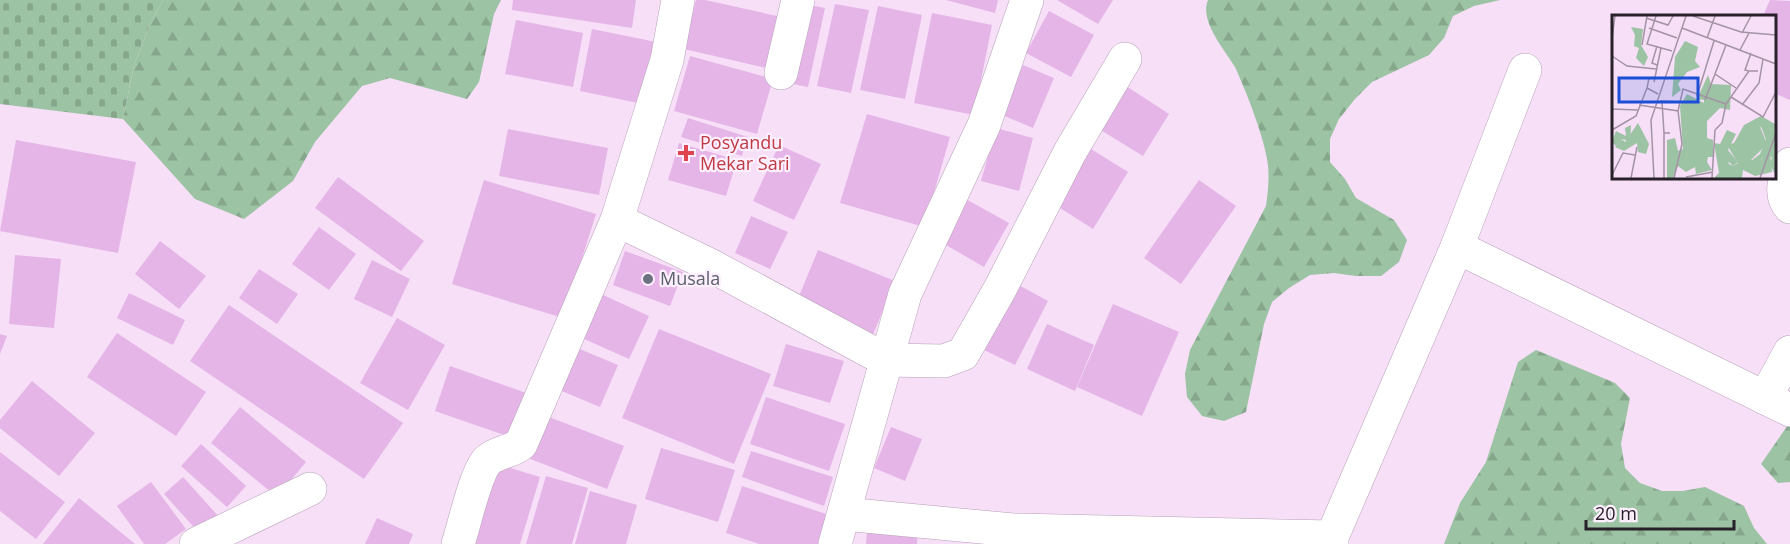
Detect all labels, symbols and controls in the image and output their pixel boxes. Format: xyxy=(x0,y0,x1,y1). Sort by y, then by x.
inset map xyxy=(1612,15,1775,178)
place label: Posyandu Mekar Sari xyxy=(700,130,790,175)
marker: Posyandu Mekar Sari xyxy=(677,144,695,162)
place label: Musala xyxy=(660,266,720,290)
marker: Musala xyxy=(641,272,655,286)
scale bar xyxy=(1586,493,1734,531)
text: 20 m xyxy=(1595,501,1637,525)

